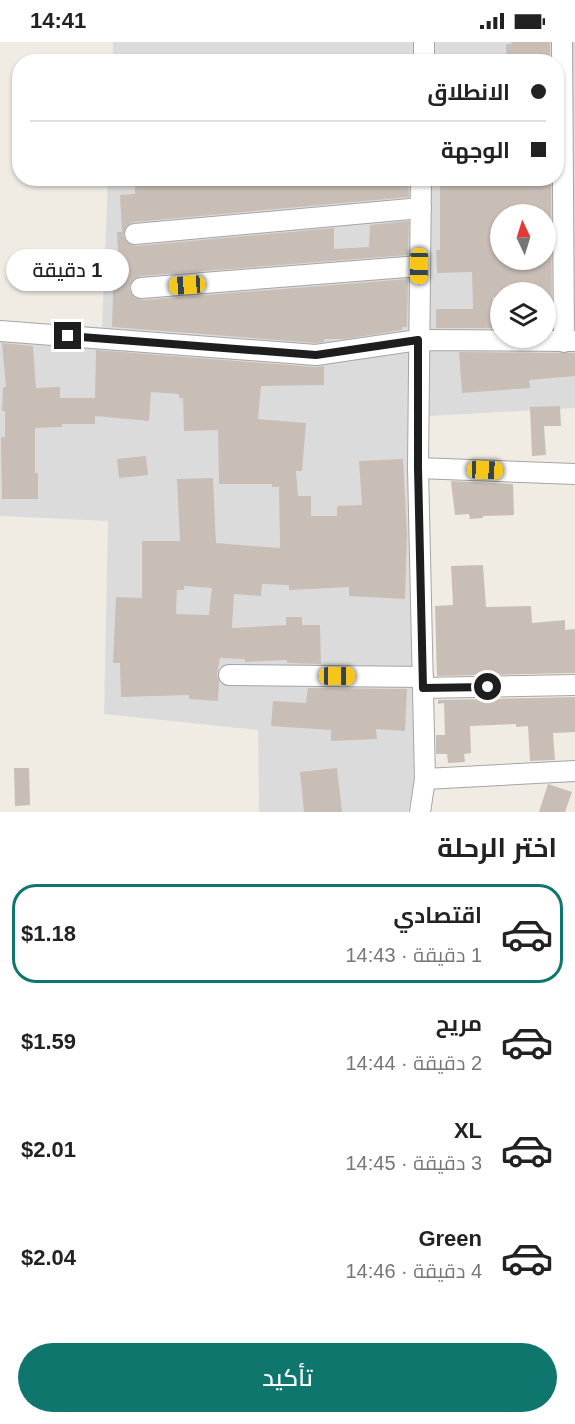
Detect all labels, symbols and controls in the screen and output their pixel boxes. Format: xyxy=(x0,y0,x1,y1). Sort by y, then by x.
text: 14:41 xyxy=(30,8,86,33)
text: الانطلاق xyxy=(427,80,510,105)
text: الوجهة xyxy=(441,138,510,163)
north arrow xyxy=(490,204,556,270)
map controls xyxy=(490,204,556,348)
car xyxy=(410,248,428,284)
callout: 1 دقيقة xyxy=(7,249,130,291)
text: 1 دقيقة xyxy=(33,259,102,281)
car xyxy=(168,275,206,295)
button: layers xyxy=(490,282,556,348)
route end xyxy=(54,322,81,349)
car xyxy=(467,460,503,480)
car xyxy=(319,667,355,685)
route start xyxy=(474,673,501,700)
text: اختر الرحلة xyxy=(437,833,557,863)
text: اقتصادي xyxy=(393,903,482,928)
icon: car xyxy=(500,907,554,961)
text: $1.18 xyxy=(21,921,76,946)
text: 1 دقيقة · 14:43 xyxy=(345,944,482,966)
text: مريح xyxy=(436,1011,482,1036)
icon: car xyxy=(500,1015,554,1069)
text: $1.59 xyxy=(21,1029,76,1054)
text: 2 دقيقة · 14:44 xyxy=(345,1052,482,1074)
text: XL xyxy=(454,1118,482,1143)
icon: car xyxy=(500,1123,554,1177)
text: $2.01 xyxy=(21,1137,76,1162)
text: 3 دقيقة · 14:45 xyxy=(345,1152,482,1174)
text: Green xyxy=(418,1226,482,1251)
icon: car xyxy=(500,1231,554,1285)
text: $2.04 xyxy=(21,1245,76,1270)
text: 4 دقيقة · 14:46 xyxy=(345,1260,482,1282)
button: تأكيد xyxy=(18,1343,557,1412)

